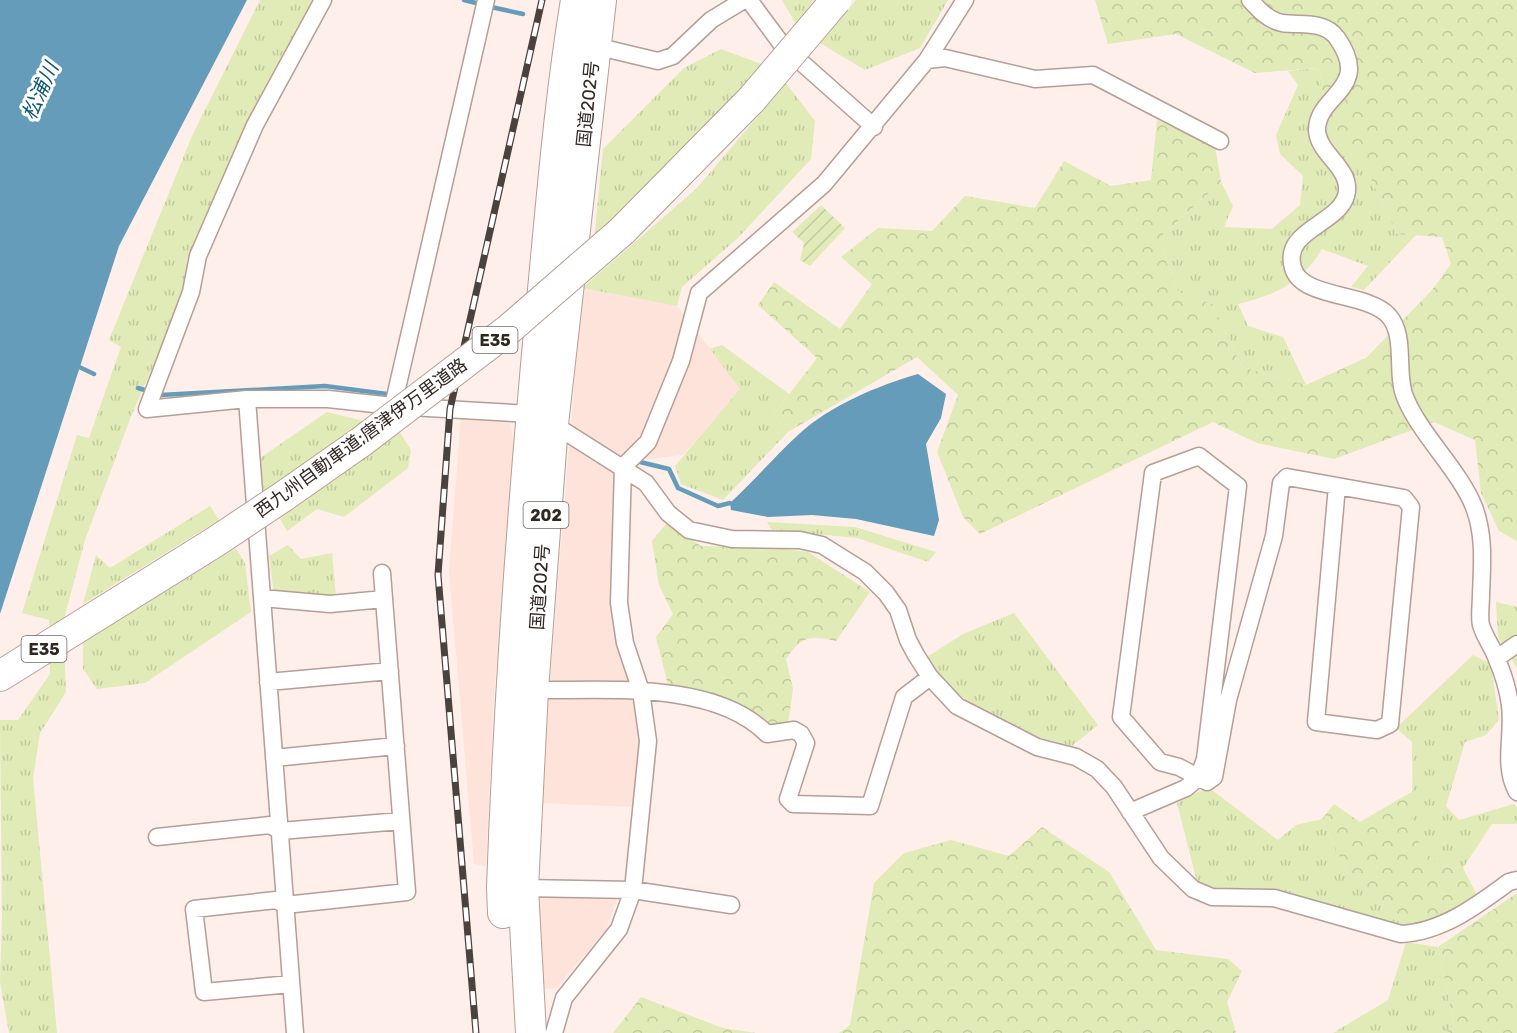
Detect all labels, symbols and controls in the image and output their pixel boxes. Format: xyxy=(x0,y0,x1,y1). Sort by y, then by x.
water label: 松浦川 xyxy=(17,57,64,123)
street label: 国道202号 xyxy=(573,60,603,148)
road number: E35 xyxy=(472,327,518,353)
street label: 西九州自動車道;唐津伊万里道路 xyxy=(251,354,471,522)
road number: 202 xyxy=(524,502,568,528)
street label: 国道202号 xyxy=(526,543,554,631)
road number: E35 xyxy=(22,636,66,662)

